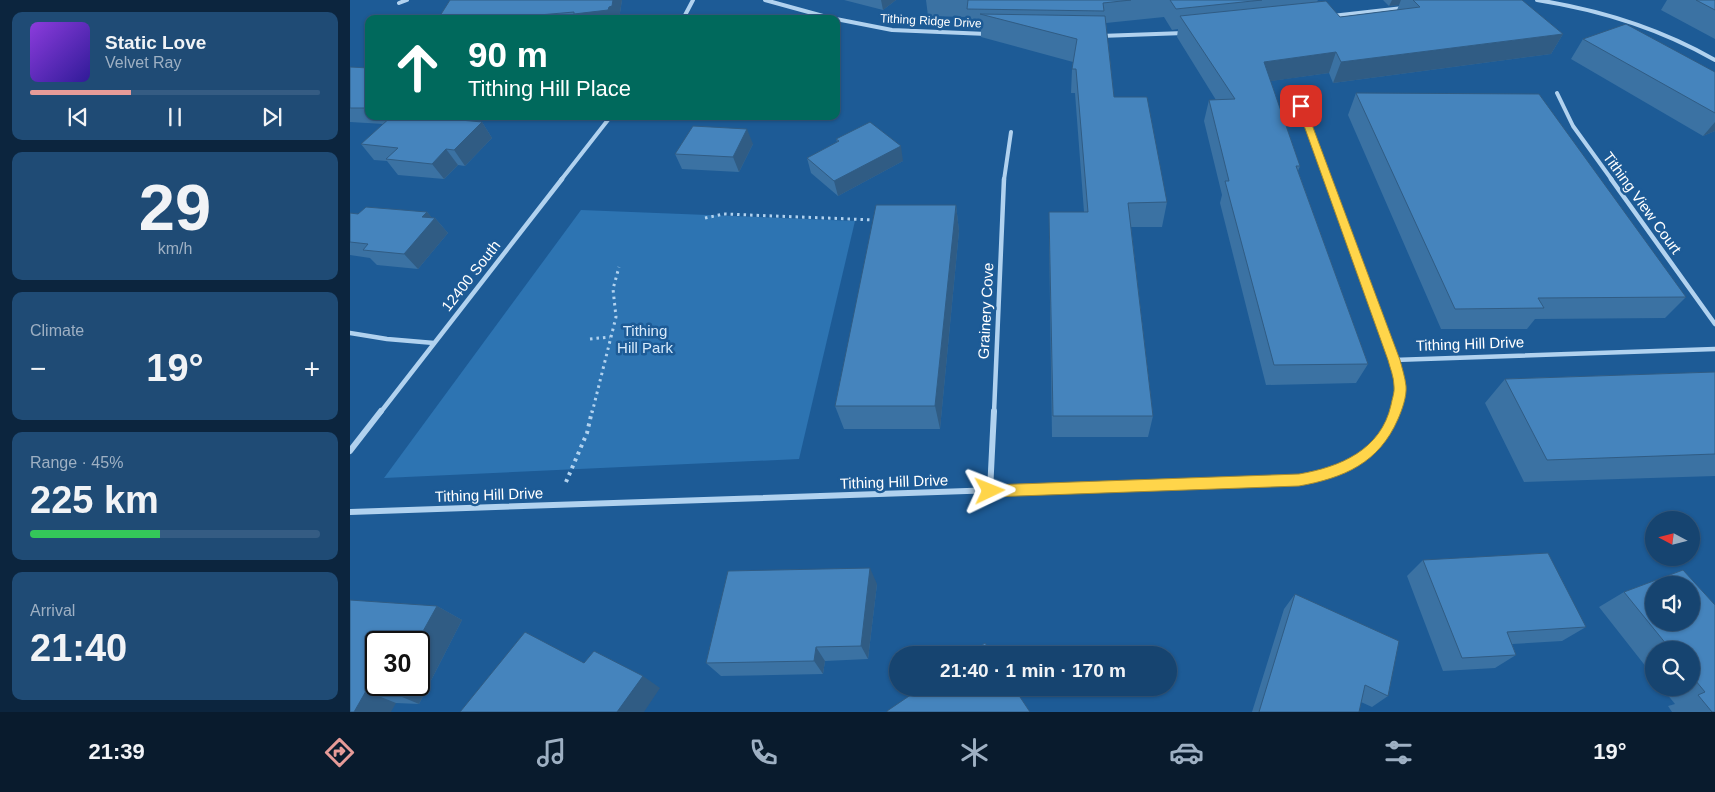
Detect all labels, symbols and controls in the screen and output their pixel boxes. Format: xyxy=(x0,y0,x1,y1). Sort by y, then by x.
street label: Tithing Ridge Drive xyxy=(880,11,982,31)
text: Static Love xyxy=(105,32,206,53)
icon: ahead xyxy=(385,35,450,100)
text: 90 m xyxy=(468,35,548,74)
text: Velvet Ray xyxy=(105,54,181,71)
text: Tithing Hill Place xyxy=(468,76,631,101)
pin xyxy=(1280,85,1322,127)
icon: arrive xyxy=(1287,92,1315,120)
icon: previous xyxy=(64,103,92,131)
icon: pause xyxy=(161,103,189,131)
icon: next xyxy=(258,103,286,131)
street label: Tithing View Court xyxy=(1600,148,1686,258)
text: 29 xyxy=(139,171,211,244)
street label: 12400 South xyxy=(438,237,503,314)
text: km/h xyxy=(158,240,192,257)
street label: Grainery Cove xyxy=(974,262,997,360)
text: Climate xyxy=(30,322,84,339)
park label: Tithing Hill Park xyxy=(617,322,673,356)
street label: Tithing Hill Drive xyxy=(1415,333,1525,354)
text: 19° xyxy=(146,347,204,389)
text: − xyxy=(30,353,46,384)
text: + xyxy=(304,353,320,384)
text: Range · 45% xyxy=(30,454,123,471)
position arrow xyxy=(963,464,1015,516)
street label: Tithing Hill Drive xyxy=(839,471,949,492)
text: 225 km xyxy=(30,479,159,521)
street label: Tithing Hill Drive xyxy=(434,484,544,505)
north arrow xyxy=(1645,511,1700,566)
map controls xyxy=(1645,511,1700,696)
button: sound xyxy=(1645,576,1700,631)
text: Arrival xyxy=(30,602,75,619)
text: 21:40 xyxy=(30,627,127,669)
speed limit sign: 30 xyxy=(365,631,430,696)
button: search xyxy=(1645,641,1700,696)
text: 21:40 · 1 min · 170 m xyxy=(940,660,1126,681)
icon: directions xyxy=(322,735,357,770)
icon: music xyxy=(534,735,569,770)
icon: phone xyxy=(746,735,781,770)
icon: climate xyxy=(957,735,992,770)
icon: car xyxy=(1169,735,1204,770)
icon: filters xyxy=(1381,735,1416,770)
text: 21:39 xyxy=(88,739,145,764)
text: 19° xyxy=(1593,739,1626,764)

